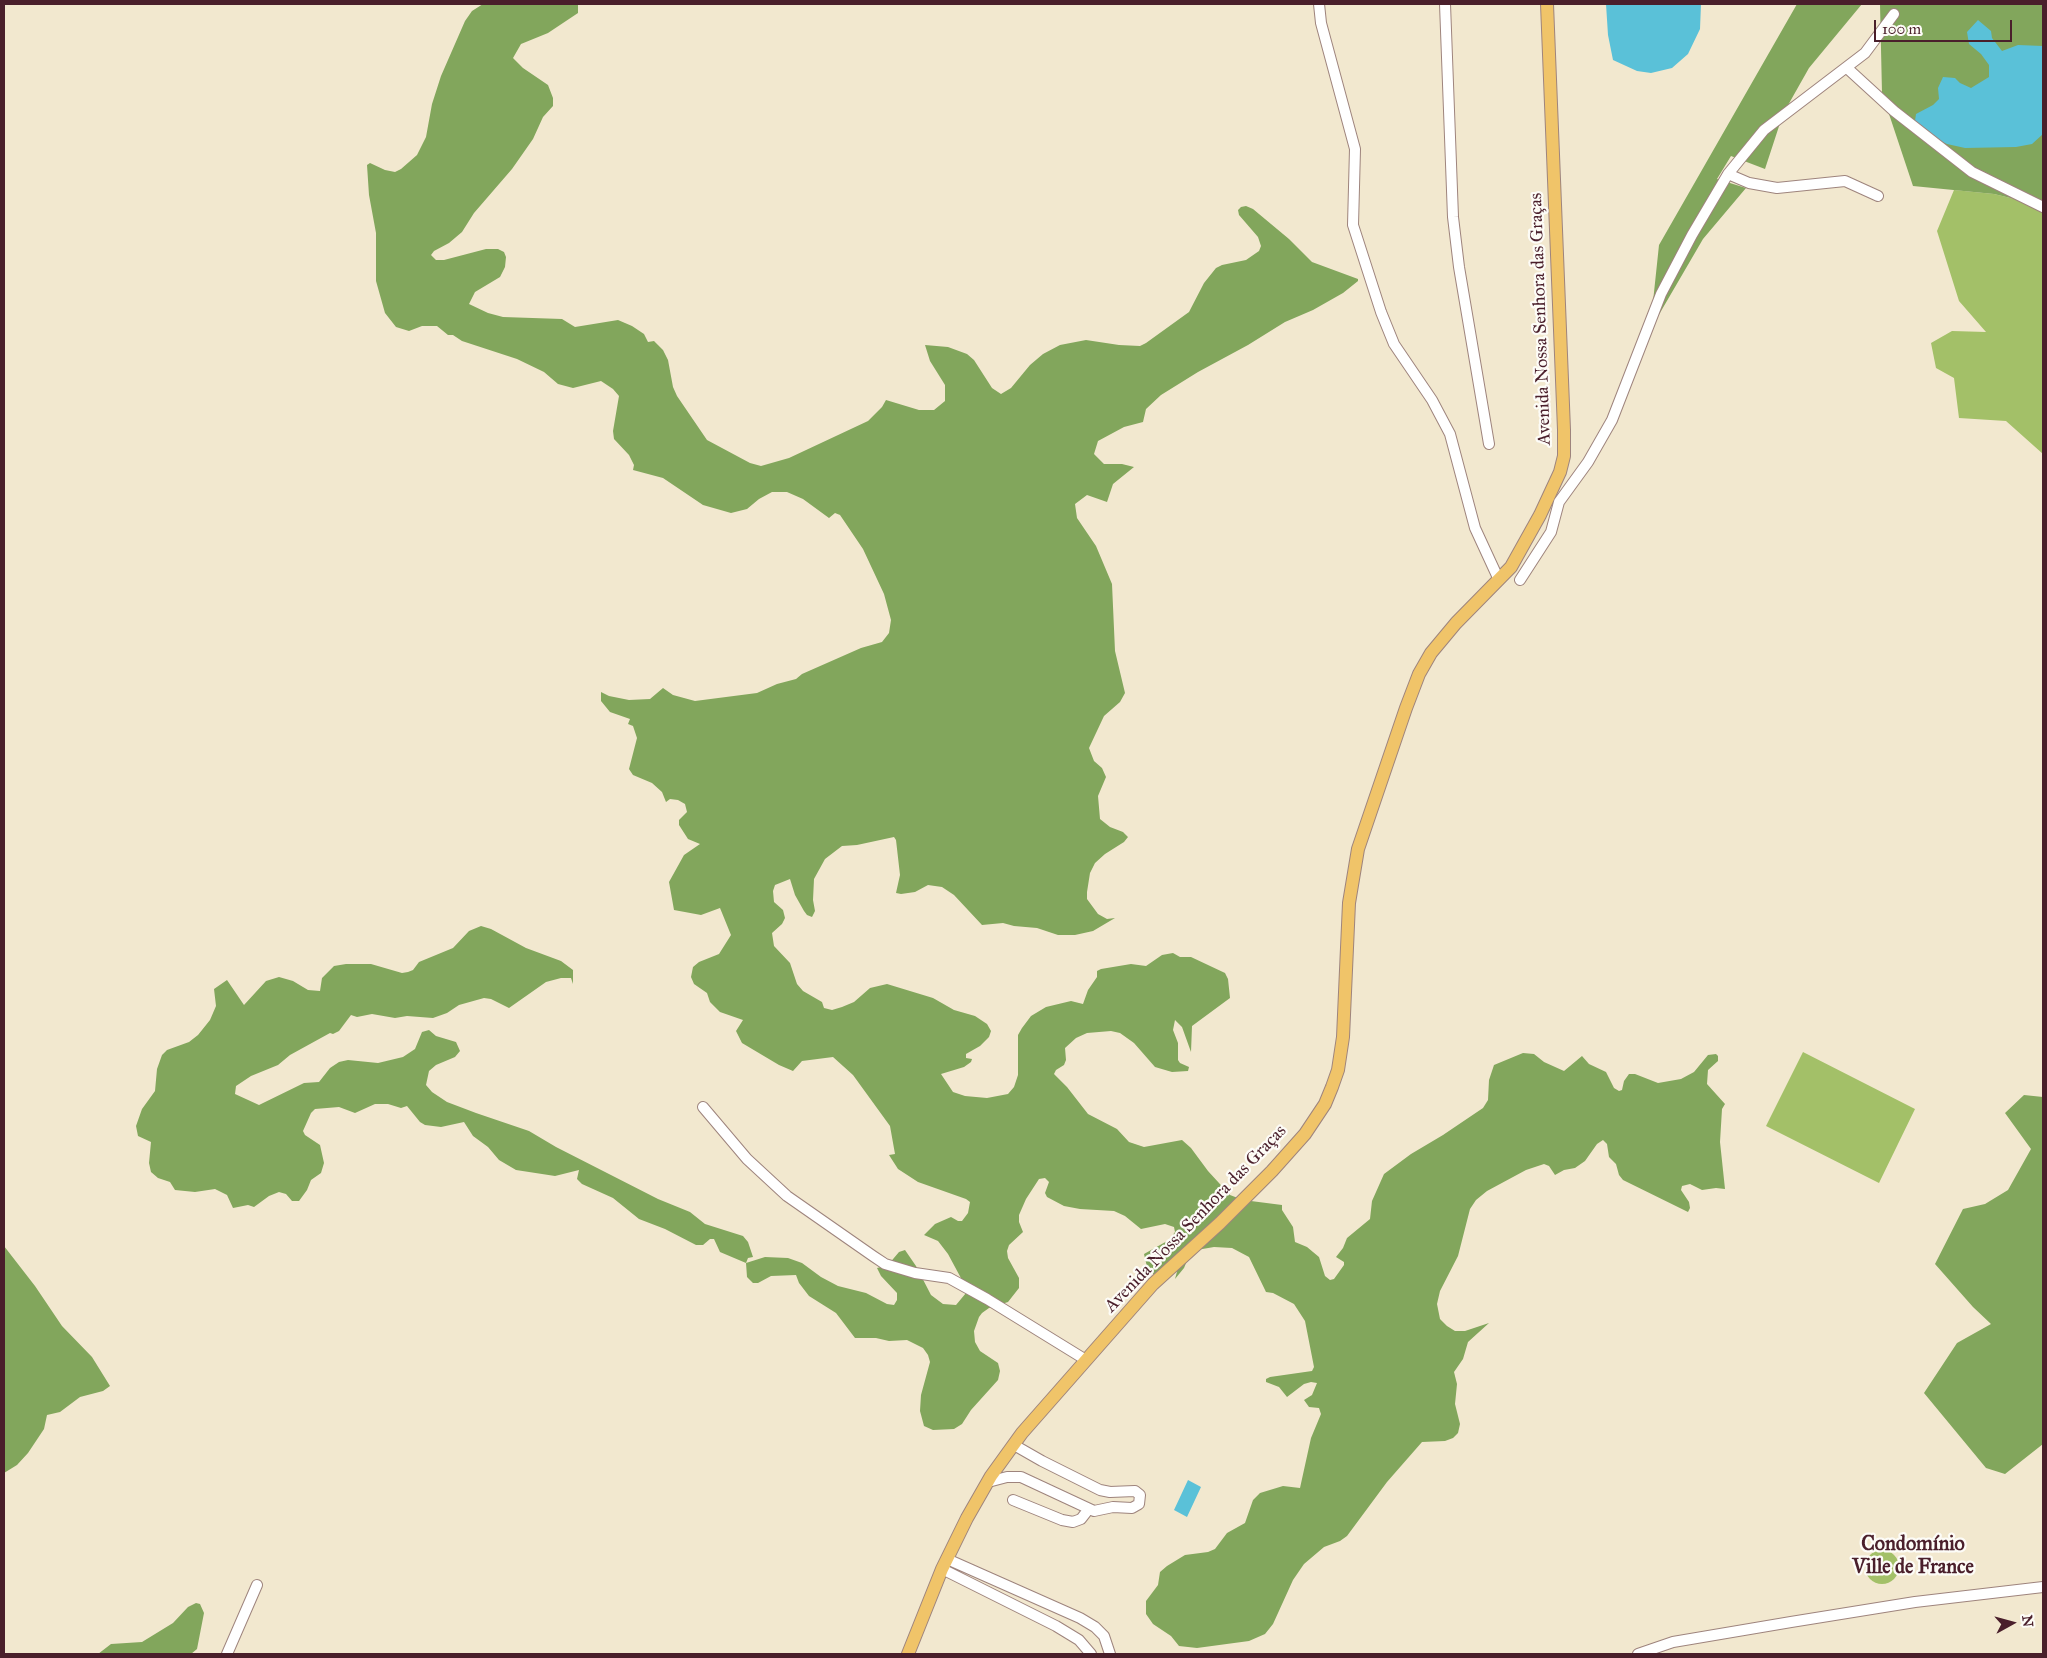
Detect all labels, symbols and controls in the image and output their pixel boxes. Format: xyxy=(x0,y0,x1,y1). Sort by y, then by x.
scale bar xyxy=(1877,10,2014,42)
text: 100 m xyxy=(1882,20,1921,38)
street label: Avenida Nossa Senhora das Graças xyxy=(1526,192,1556,446)
street label: Avenida Nossa Senhora das Graças xyxy=(1101,1121,1291,1317)
district label: Condomínio Ville de France xyxy=(1852,1533,1974,1580)
north arrow xyxy=(1987,1598,2037,1648)
text: N xyxy=(2018,1614,2037,1628)

